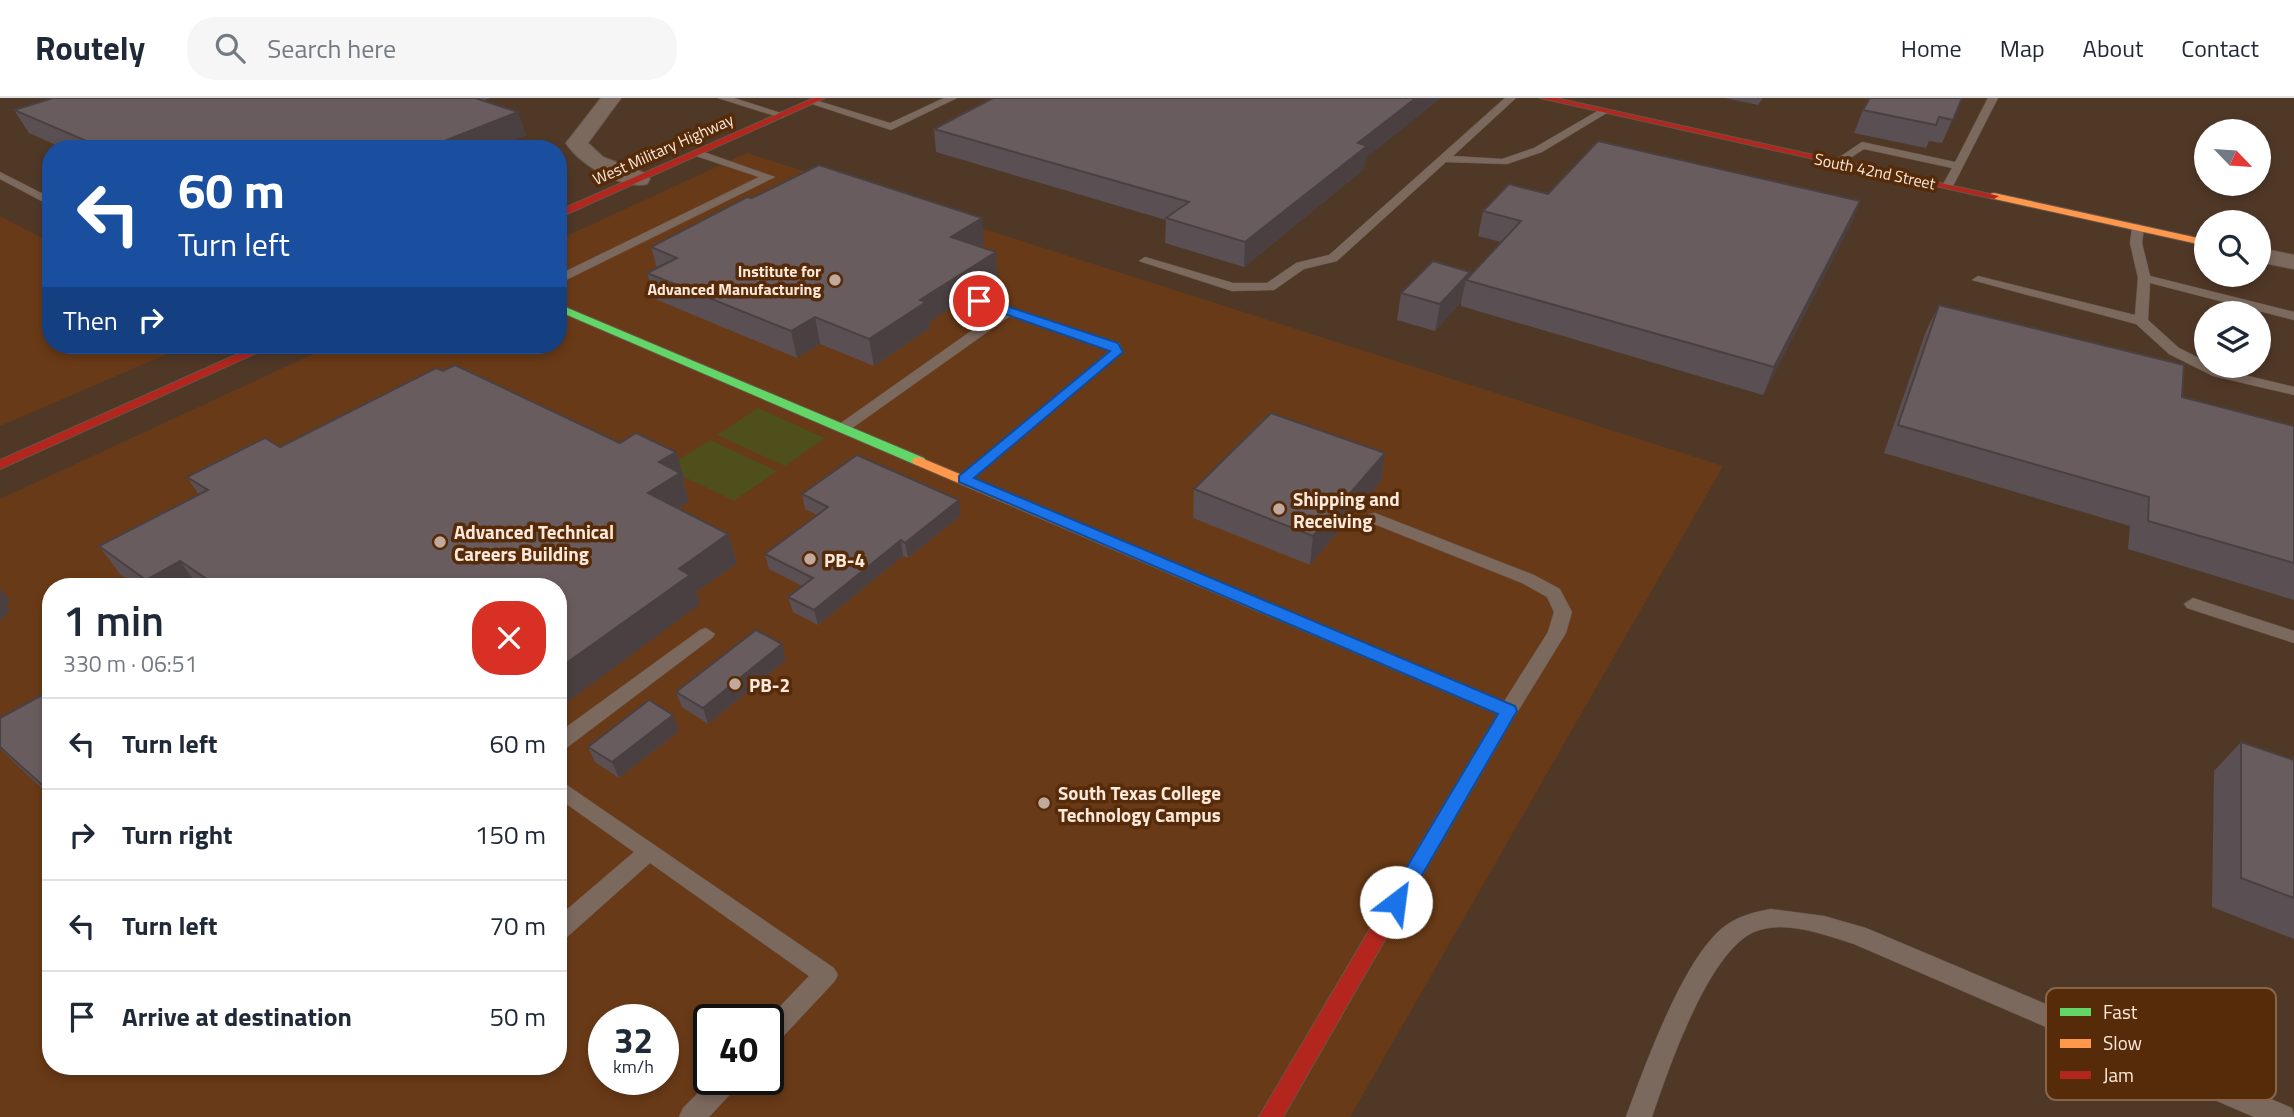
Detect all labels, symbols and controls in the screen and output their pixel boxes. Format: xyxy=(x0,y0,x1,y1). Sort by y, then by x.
search box xyxy=(187,17,677,80)
text: Routely xyxy=(35,23,145,73)
icon: search xyxy=(211,29,249,67)
text: Search here xyxy=(267,29,396,68)
text: Home xyxy=(1901,30,1962,66)
text: Map xyxy=(2000,30,2045,66)
text: About xyxy=(2083,30,2143,66)
text: Contact xyxy=(2181,30,2259,66)
street label: West Military Highway xyxy=(589,107,738,191)
north arrow xyxy=(2194,119,2272,196)
map controls xyxy=(2194,119,2271,378)
street label: South 42nd Street xyxy=(1812,146,1938,196)
text: 60 m xyxy=(178,152,285,227)
icon: left xyxy=(63,168,154,259)
button: search xyxy=(2194,210,2271,287)
text: Turn left xyxy=(178,220,290,268)
place label: Institute for Advanced Manufacturing xyxy=(647,259,821,301)
pin xyxy=(949,271,1009,331)
marker: Institute for Advanced Manufacturing xyxy=(827,272,843,288)
icon: arrive xyxy=(960,282,998,320)
text: Then xyxy=(63,301,118,340)
icon: right xyxy=(132,301,170,339)
button: layers xyxy=(2194,301,2271,378)
place label: Shipping and Receiving xyxy=(1293,484,1400,535)
marker: Shipping and Receiving xyxy=(1271,501,1287,517)
place label: Advanced Technical Careers Building xyxy=(454,517,614,568)
marker: Advanced Technical Careers Building xyxy=(432,534,448,550)
place label: PB-4 xyxy=(824,545,865,574)
marker: PB-4 xyxy=(802,551,818,567)
text: 1 min xyxy=(63,588,164,652)
button: close xyxy=(472,601,546,675)
text: 330 m · 06:51 xyxy=(63,646,198,681)
place label: PB-2 xyxy=(749,670,790,699)
marker: PB-2 xyxy=(727,676,743,692)
text: Turn left xyxy=(122,724,217,763)
text: 60 m xyxy=(489,724,546,763)
icon: left xyxy=(63,725,101,763)
place label: South Texas College Technology Campus xyxy=(1058,778,1221,829)
marker: South Texas College Technology Campus xyxy=(1036,795,1052,811)
text: Turn right xyxy=(122,815,233,854)
text: 150 m xyxy=(475,815,546,854)
icon: right xyxy=(63,816,101,854)
position arrow xyxy=(1359,865,1433,939)
text: Turn left xyxy=(122,906,217,945)
text: 70 m xyxy=(489,906,546,945)
icon: left xyxy=(63,907,101,945)
legend xyxy=(2046,988,2276,1100)
text: Arrive at destination xyxy=(122,997,352,1036)
text: 50 m xyxy=(489,997,546,1036)
text: Fast xyxy=(2103,997,2138,1026)
icon: arrive xyxy=(63,998,101,1036)
speed limit sign: 40 xyxy=(693,1004,784,1095)
text: 32 xyxy=(614,1013,653,1067)
text: Slow xyxy=(2103,1028,2142,1057)
text: km/h xyxy=(613,1053,654,1080)
text: Jam xyxy=(2103,1060,2134,1089)

